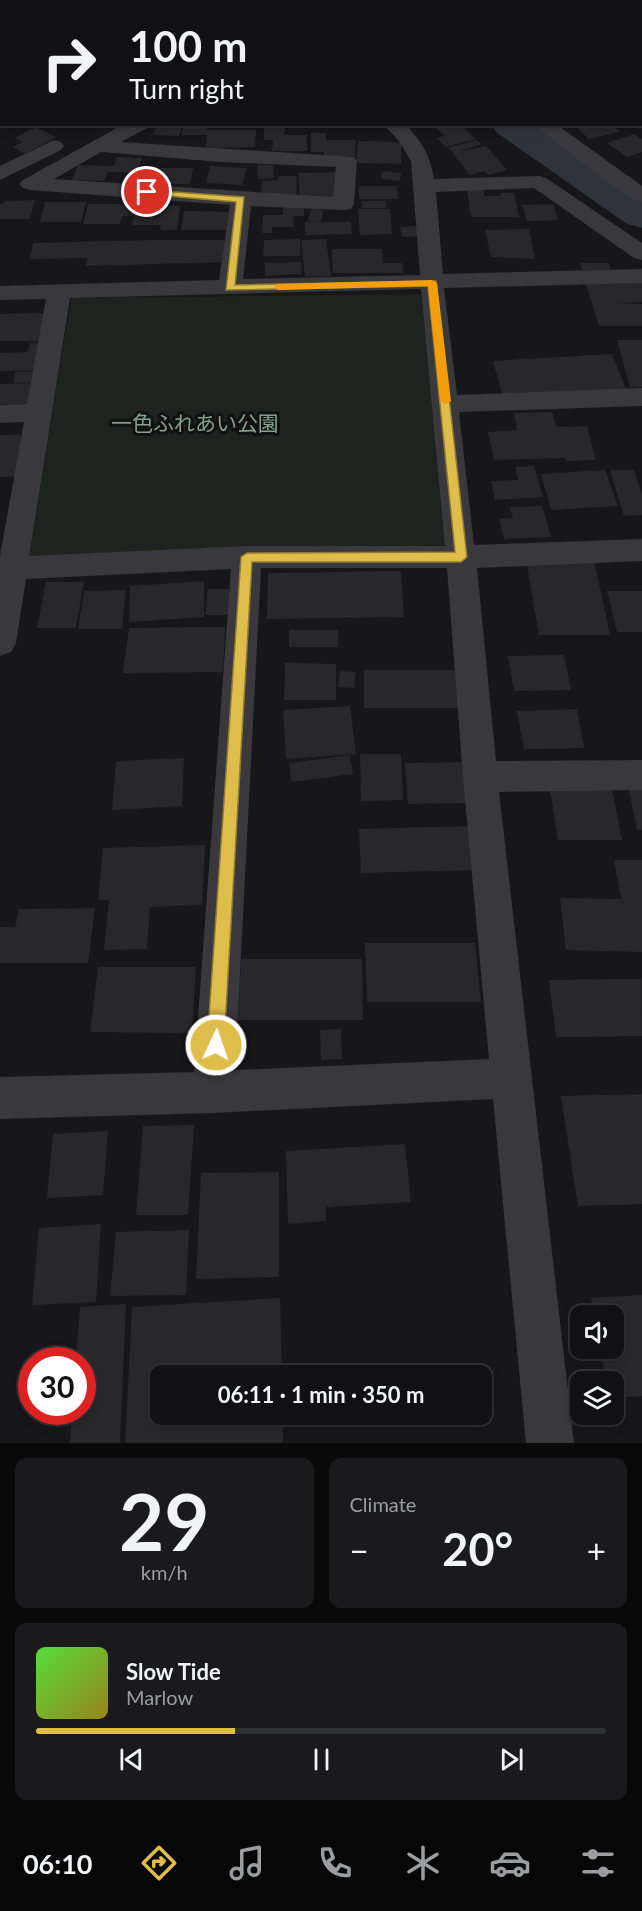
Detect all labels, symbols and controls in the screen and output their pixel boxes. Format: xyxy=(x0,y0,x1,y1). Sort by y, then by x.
text: 100 m xyxy=(129,21,247,71)
icon: right xyxy=(30,24,108,102)
text: Turn right xyxy=(129,72,244,105)
pin xyxy=(121,166,172,217)
icon: arrive xyxy=(130,175,163,208)
park label: 一色ふれあい公園 xyxy=(111,410,279,435)
position arrow xyxy=(184,1013,248,1077)
map controls xyxy=(570,1305,624,1425)
button: sound xyxy=(570,1305,624,1359)
speed limit sign: 30 xyxy=(18,1347,96,1425)
button: layers xyxy=(570,1371,624,1425)
text: 06:11 · 1 min · 350 m xyxy=(218,1381,424,1408)
text: 29 xyxy=(119,1474,209,1568)
text: Climate xyxy=(350,1492,416,1516)
text: 20° xyxy=(442,1522,513,1576)
text: − xyxy=(350,1530,369,1570)
text: + xyxy=(587,1530,606,1570)
text: km/h xyxy=(141,1560,188,1584)
text: Slow Tide xyxy=(126,1658,221,1685)
text: Marlow xyxy=(126,1685,193,1709)
icon: previous xyxy=(115,1743,148,1776)
icon: pause xyxy=(305,1743,338,1776)
icon: next xyxy=(495,1743,528,1776)
icon: directions xyxy=(138,1842,180,1884)
icon: music xyxy=(226,1842,268,1884)
icon: phone xyxy=(314,1842,356,1884)
icon: climate xyxy=(402,1842,444,1884)
icon: car xyxy=(489,1842,531,1884)
icon: filters xyxy=(577,1842,619,1884)
text: 06:10 xyxy=(23,1847,92,1880)

